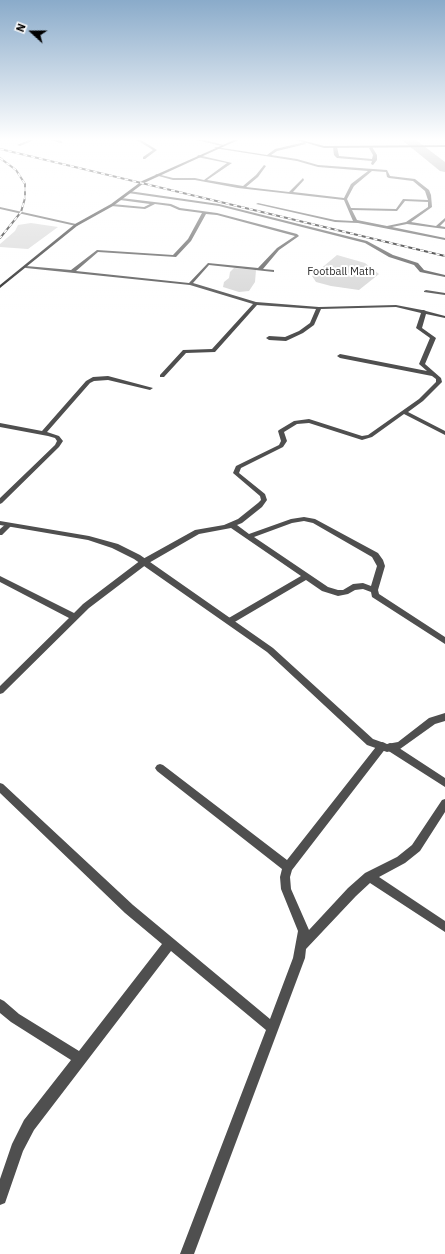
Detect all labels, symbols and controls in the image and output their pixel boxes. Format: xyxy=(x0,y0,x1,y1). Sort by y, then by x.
north arrow xyxy=(12,12,52,52)
text: N xyxy=(13,21,29,34)
park label: Football Math xyxy=(307,265,375,279)

